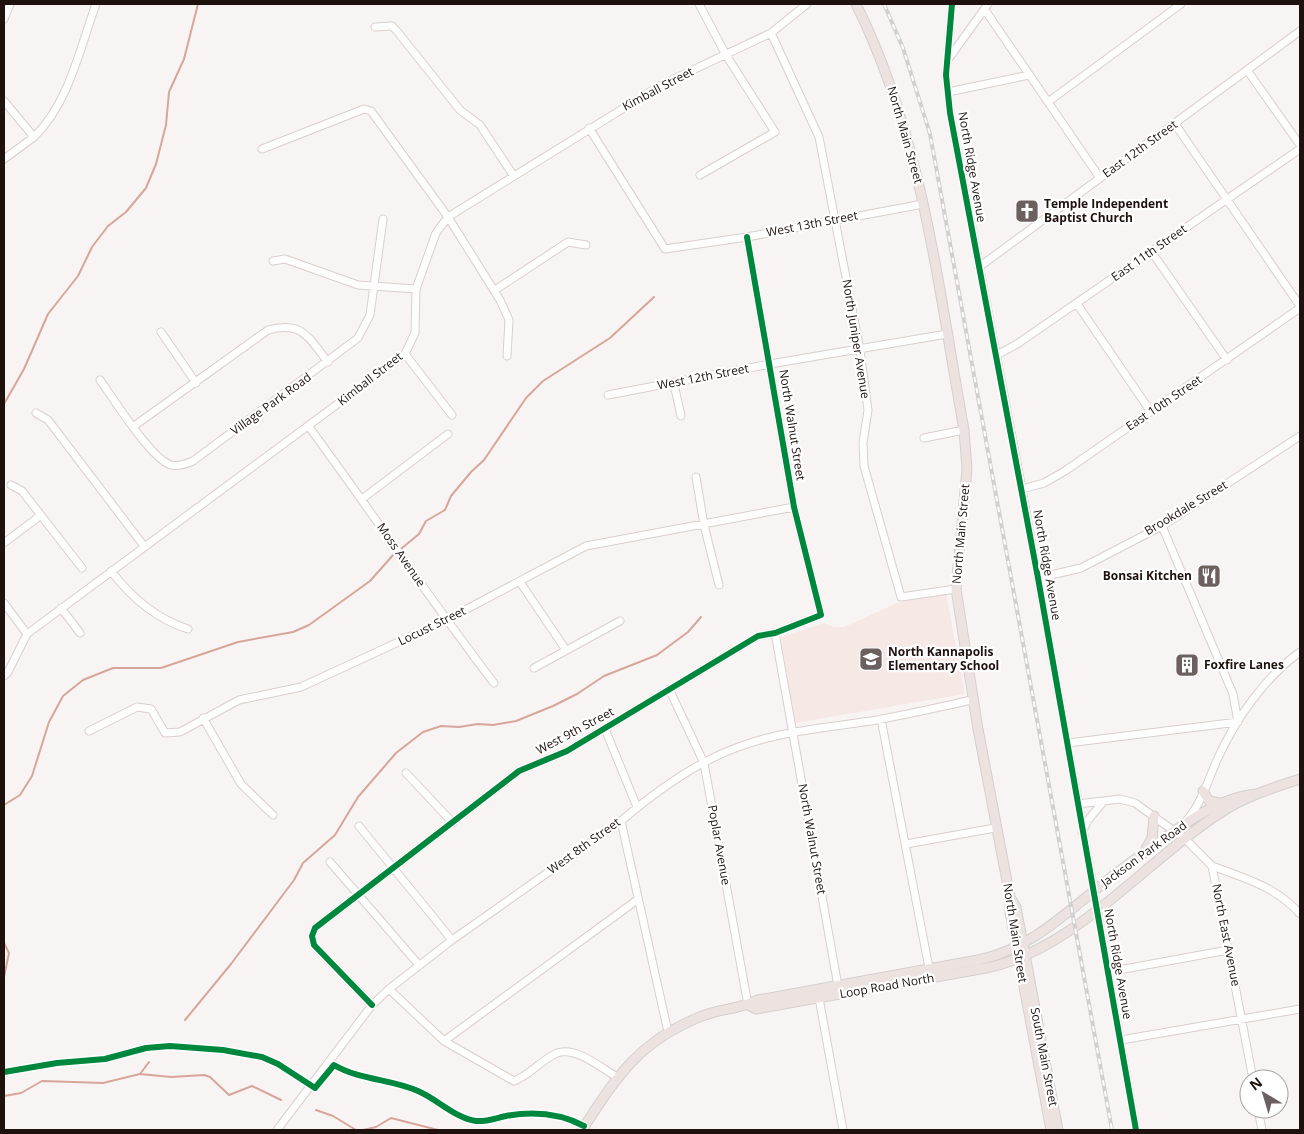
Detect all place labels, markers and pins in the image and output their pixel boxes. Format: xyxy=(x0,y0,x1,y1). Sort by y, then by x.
place label: Temple Independent Baptist Church xyxy=(1044,195,1168,226)
church icon: Temple Independent Baptist Church xyxy=(1014,198,1040,224)
restaurant icon: Bonsai Kitchen xyxy=(1196,563,1222,589)
place label: Bonsai Kitchen xyxy=(1103,567,1192,584)
place label: North Kannapolis Elementary School xyxy=(888,643,999,674)
school or university icon: North Kannapolis Elementary School xyxy=(858,646,884,672)
building icon: Foxfire Lanes xyxy=(1174,652,1200,678)
place label: Foxfire Lanes xyxy=(1204,656,1284,673)

